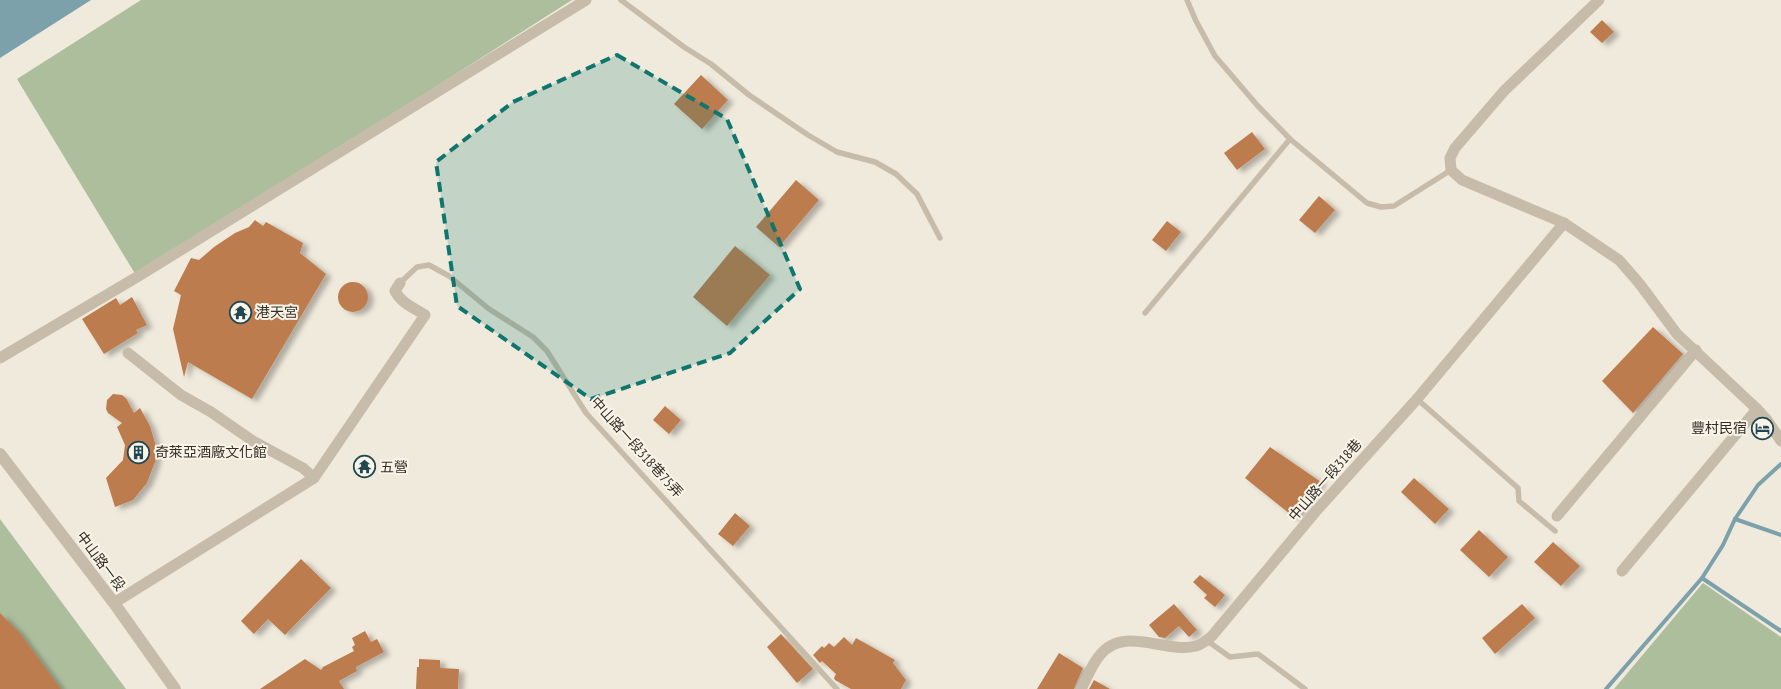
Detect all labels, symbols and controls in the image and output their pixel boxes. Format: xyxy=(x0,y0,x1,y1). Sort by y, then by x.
temple icon: 港天宮 xyxy=(228,300,252,324)
place label: 港天宮 xyxy=(256,303,298,321)
street label: 中山路一段318巷75弄 xyxy=(587,393,687,501)
hotel icon: 豐村民宿 xyxy=(1751,416,1775,440)
place label: 豐村民宿 xyxy=(1691,419,1747,437)
street label: 中山路一段318巷 xyxy=(1284,435,1366,525)
building icon: 奇萊亞酒廠文化館 xyxy=(127,440,151,464)
place label: 奇萊亞酒廠文化館 xyxy=(155,443,267,461)
temple icon: 五營 xyxy=(352,455,376,479)
place label: 五營 xyxy=(380,458,408,476)
street label: 中山路一段 xyxy=(73,528,129,594)

